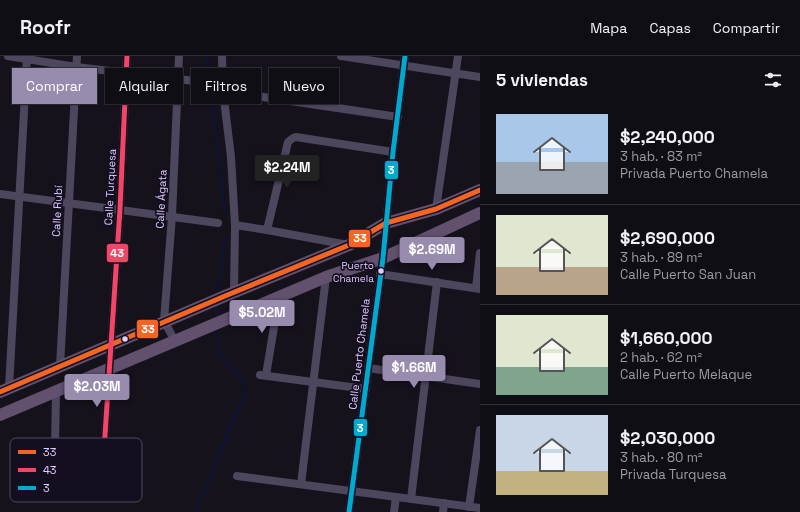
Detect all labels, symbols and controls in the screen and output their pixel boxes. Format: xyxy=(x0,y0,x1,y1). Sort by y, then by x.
text: Roofr xyxy=(20,15,71,40)
text: Mapa xyxy=(590,19,627,37)
text: Capas xyxy=(649,19,691,37)
text: Compartir xyxy=(713,19,780,37)
chip: Comprar xyxy=(12,68,97,104)
chip: Alquilar xyxy=(105,68,183,104)
chip: Filtros xyxy=(191,68,261,104)
chip: Nuevo xyxy=(269,68,339,104)
text: 5 viviendas xyxy=(496,69,588,91)
icon: filters xyxy=(762,69,784,91)
text: $2,240,000 xyxy=(620,126,715,148)
icon: home xyxy=(528,130,576,178)
street label: Calle Turquesa xyxy=(101,148,119,226)
text: 3 hab. · 83 m² xyxy=(620,148,702,165)
pin: $2.24M xyxy=(254,155,320,189)
text: $2.24M xyxy=(264,159,310,176)
line badge: 3 xyxy=(384,160,399,180)
text: 3 xyxy=(388,163,395,177)
text: Privada Puerto Chamela xyxy=(620,165,768,182)
street label: Calle Ágata xyxy=(152,168,170,229)
street label: Calle Rubí xyxy=(49,185,65,237)
text: $2,690,000 xyxy=(620,227,715,249)
line badge: 33 xyxy=(348,229,371,248)
text: 33 xyxy=(353,231,367,245)
icon: home xyxy=(528,231,576,279)
pin: $2.69M xyxy=(399,237,465,271)
text: $2.69M xyxy=(409,241,455,258)
line badge: 43 xyxy=(106,243,129,263)
text: 43 xyxy=(110,246,124,260)
text: 3 hab. · 89 m² xyxy=(620,249,702,266)
place label: Puerto Chamela xyxy=(333,259,374,285)
marker: Puerto Chamela xyxy=(376,266,386,276)
text: Calle Puerto San Juan xyxy=(620,266,756,283)
street label: Calle Puerto Chamela xyxy=(345,297,373,410)
pin: $5.02M xyxy=(229,300,295,334)
text: $5.02M xyxy=(238,304,286,321)
line badge: 33 xyxy=(136,319,159,339)
text: 33 xyxy=(141,322,155,336)
text: $1,660,000 xyxy=(620,327,712,349)
icon: home xyxy=(528,331,576,379)
unlabelled marker xyxy=(120,334,130,344)
text: 2 hab. · 62 m² xyxy=(620,349,702,366)
pin: $1.66M xyxy=(381,355,447,389)
text: $1.66M xyxy=(391,359,437,376)
text: Calle Puerto Melaque xyxy=(620,366,752,383)
pin: $2.03M xyxy=(64,374,130,408)
text: $2.03M xyxy=(73,378,121,395)
line badge: 3 xyxy=(353,418,368,437)
text: 3 xyxy=(357,421,364,435)
text: $2,030,000 xyxy=(620,427,715,449)
icon: home xyxy=(528,431,576,479)
legend xyxy=(10,438,142,502)
text: 33 xyxy=(43,445,57,459)
text: 3 hab. · 80 m² xyxy=(620,449,703,466)
text: 43 xyxy=(43,463,57,477)
text: Privada Turquesa xyxy=(620,466,726,483)
text: 3 xyxy=(43,481,50,495)

